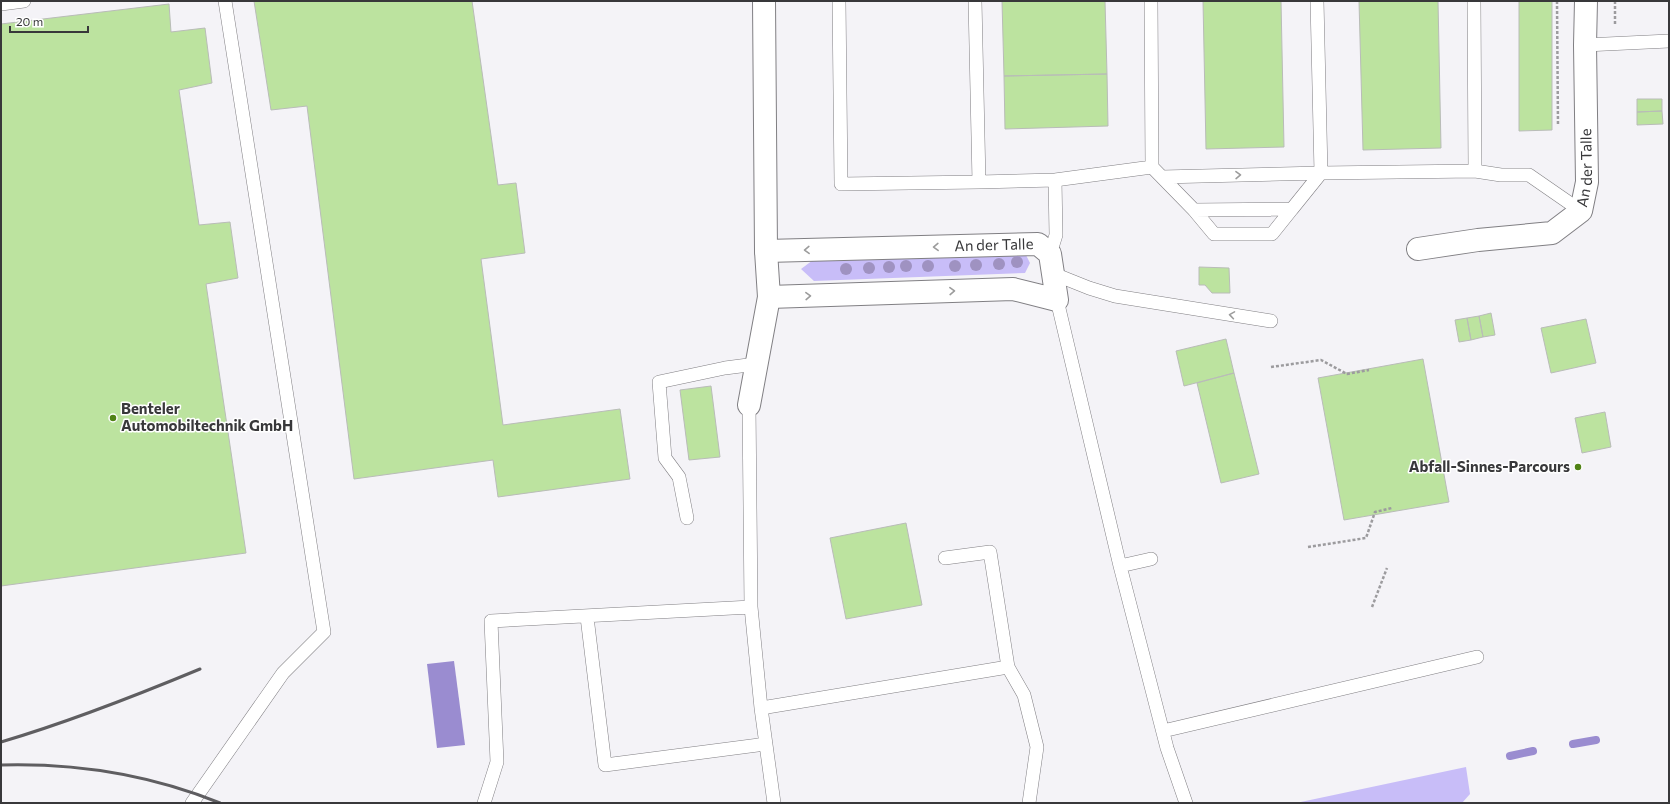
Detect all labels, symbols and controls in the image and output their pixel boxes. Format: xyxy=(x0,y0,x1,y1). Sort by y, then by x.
scale bar xyxy=(10,8,88,34)
text: 20 m xyxy=(16,14,43,28)
street label: An der Talle xyxy=(1572,128,1595,209)
one-way arrow xyxy=(1235,171,1241,180)
street label: An der Talle xyxy=(954,234,1034,254)
one-way arrow xyxy=(933,243,939,251)
one-way arrow xyxy=(804,246,810,254)
one-way arrow xyxy=(949,287,955,295)
one-way arrow xyxy=(805,292,811,300)
one-way arrow xyxy=(1229,311,1236,320)
place label: Benteler Automobiltechnik GmbH xyxy=(121,399,293,434)
marker: Benteler Automobiltechnik GmbH xyxy=(108,413,118,423)
place label: Abfall-Sinnes-Parcours xyxy=(1409,457,1570,475)
marker: Abfall-Sinnes-Parcours xyxy=(1573,462,1583,472)

